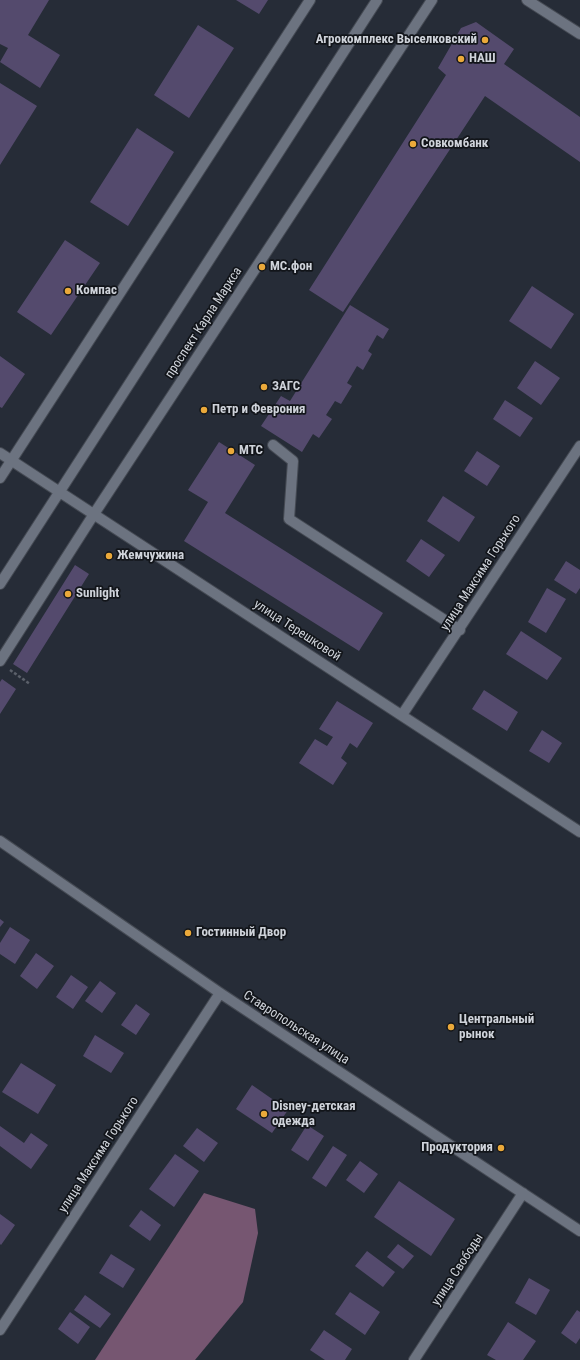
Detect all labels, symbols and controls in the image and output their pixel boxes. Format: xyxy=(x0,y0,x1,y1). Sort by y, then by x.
place label: Агрокомплекс Выселковский xyxy=(316,32,477,48)
marker: Агрокомплекс Выселковский xyxy=(480,35,490,45)
place label: НАШ xyxy=(469,51,496,67)
marker: НАШ xyxy=(456,54,466,64)
place label: Совкомбанк xyxy=(421,136,488,152)
marker: Совкомбанк xyxy=(408,139,418,149)
place label: МС.фон xyxy=(270,259,312,275)
marker: МС.фон xyxy=(257,262,267,272)
street label: проспект Карла Маркса xyxy=(162,264,246,382)
place label: Компас xyxy=(76,283,117,299)
marker: Компас xyxy=(63,286,73,296)
place label: ЗАГС xyxy=(272,379,300,395)
marker: ЗАГС xyxy=(259,382,269,392)
place label: Петр и Феврония xyxy=(212,402,305,418)
marker: Петр и Феврония xyxy=(199,405,209,415)
place label: МТС xyxy=(239,443,263,459)
marker: МТС xyxy=(226,446,236,456)
street label: улица Максима Горького xyxy=(438,512,524,634)
place label: Жемчужина xyxy=(117,548,184,564)
marker: Жемчужина xyxy=(104,551,114,561)
place label: Sunlight xyxy=(76,586,119,602)
marker: Sunlight xyxy=(63,589,73,599)
street label: улица Терешковой xyxy=(251,597,343,665)
place label: Гостинный Двор xyxy=(196,925,286,941)
marker: Гостинный Двор xyxy=(183,928,193,938)
street label: Ставропольская улица xyxy=(240,988,352,1068)
place label: Центральный рынок xyxy=(459,1012,534,1043)
marker: Центральный рынок xyxy=(446,1022,456,1032)
street label: улица Максима Горького xyxy=(56,1094,142,1216)
place label: Disney-детская одежда xyxy=(272,1099,356,1130)
marker: Disney-детская одежда xyxy=(259,1109,269,1119)
place label: Продуктория xyxy=(421,1140,493,1156)
marker: Продуктория xyxy=(496,1143,506,1153)
street label: улица Свободы xyxy=(429,1231,487,1309)

